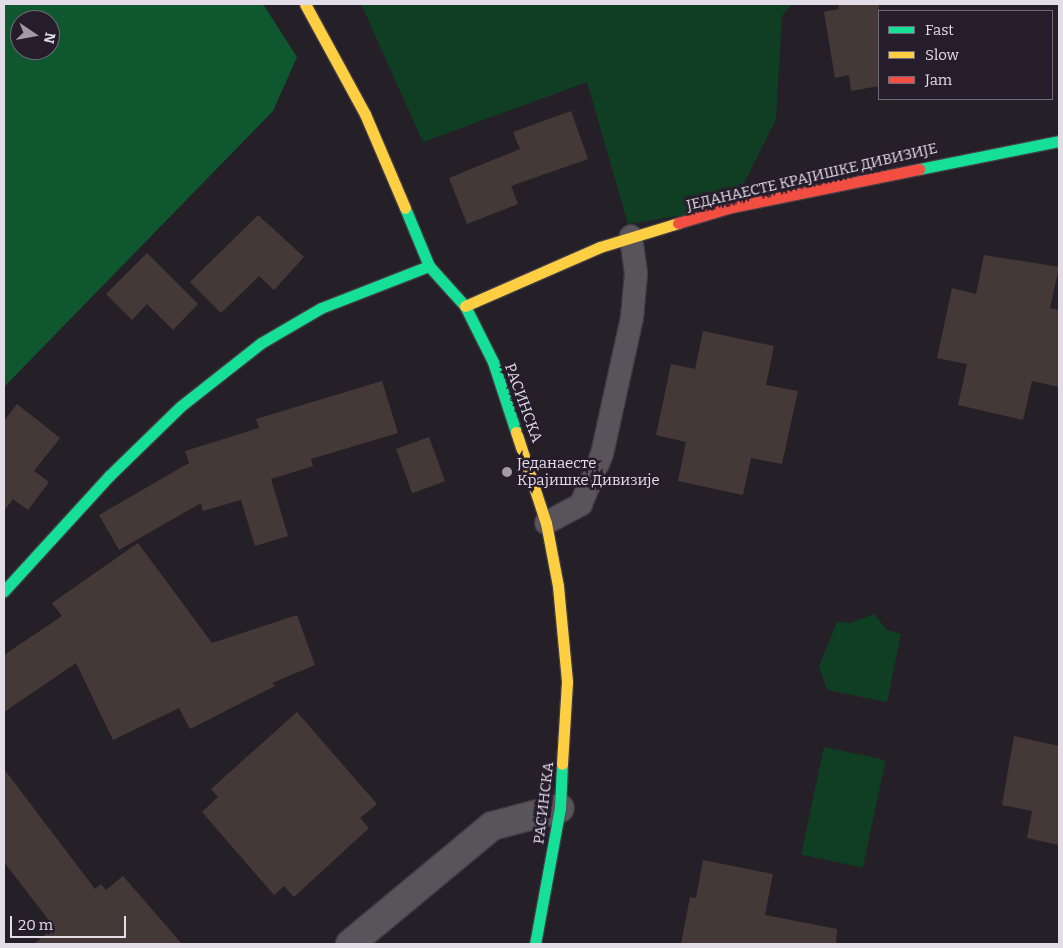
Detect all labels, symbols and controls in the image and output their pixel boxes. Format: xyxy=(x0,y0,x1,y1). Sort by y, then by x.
north arrow xyxy=(10,10,60,60)
legend xyxy=(878,10,1053,100)
text: Fast xyxy=(925,21,954,39)
text: N xyxy=(40,31,59,45)
text: Slow xyxy=(925,46,959,64)
text: Jam xyxy=(925,71,952,89)
street label: ЈЕДАНАЕСТЕ КРАЈИШКЕ ДИВИЗИЈЕ xyxy=(685,139,939,215)
street label: РАСИНСКА xyxy=(500,361,546,445)
place label: Једанаесте Крајишке Дивизије xyxy=(517,454,660,489)
marker: Једанаесте Крајишке Дивизије xyxy=(501,466,513,478)
street label: РАСИНСКА xyxy=(530,761,558,845)
scale bar xyxy=(12,906,129,938)
text: 20 m xyxy=(18,916,53,934)

